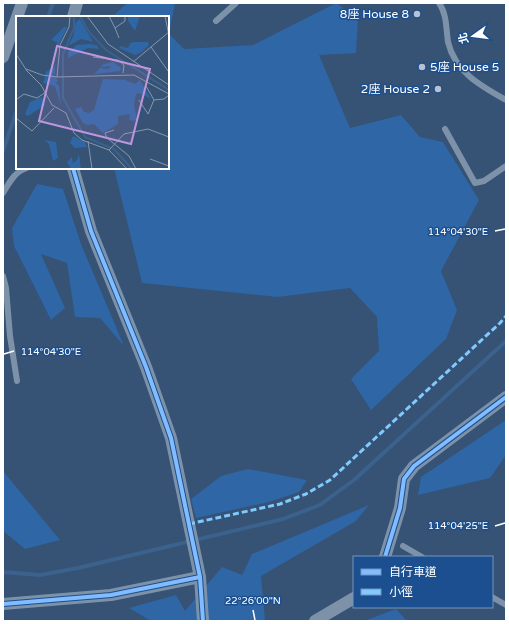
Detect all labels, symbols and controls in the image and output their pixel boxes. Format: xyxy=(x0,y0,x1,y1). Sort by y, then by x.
place label: 8座 House 8 xyxy=(340,7,409,21)
marker: 8座 House 8 xyxy=(412,9,422,19)
inset map xyxy=(16,16,169,169)
north arrow xyxy=(453,16,493,56)
text: 北 xyxy=(456,31,471,45)
place label: 5座 House 5 xyxy=(430,60,499,74)
marker: 5座 House 5 xyxy=(417,62,427,72)
place label: 2座 House 2 xyxy=(361,82,430,96)
marker: 2座 House 2 xyxy=(433,84,443,94)
text: 114°04'30"E xyxy=(428,226,488,238)
text: 114°04'30"E xyxy=(21,346,81,358)
text: 114°04'25"E xyxy=(428,520,488,532)
legend xyxy=(353,556,493,608)
text: 自行車道 xyxy=(389,565,437,579)
text: 小徑 xyxy=(389,585,413,599)
text: 22°26'00"N xyxy=(225,595,281,607)

